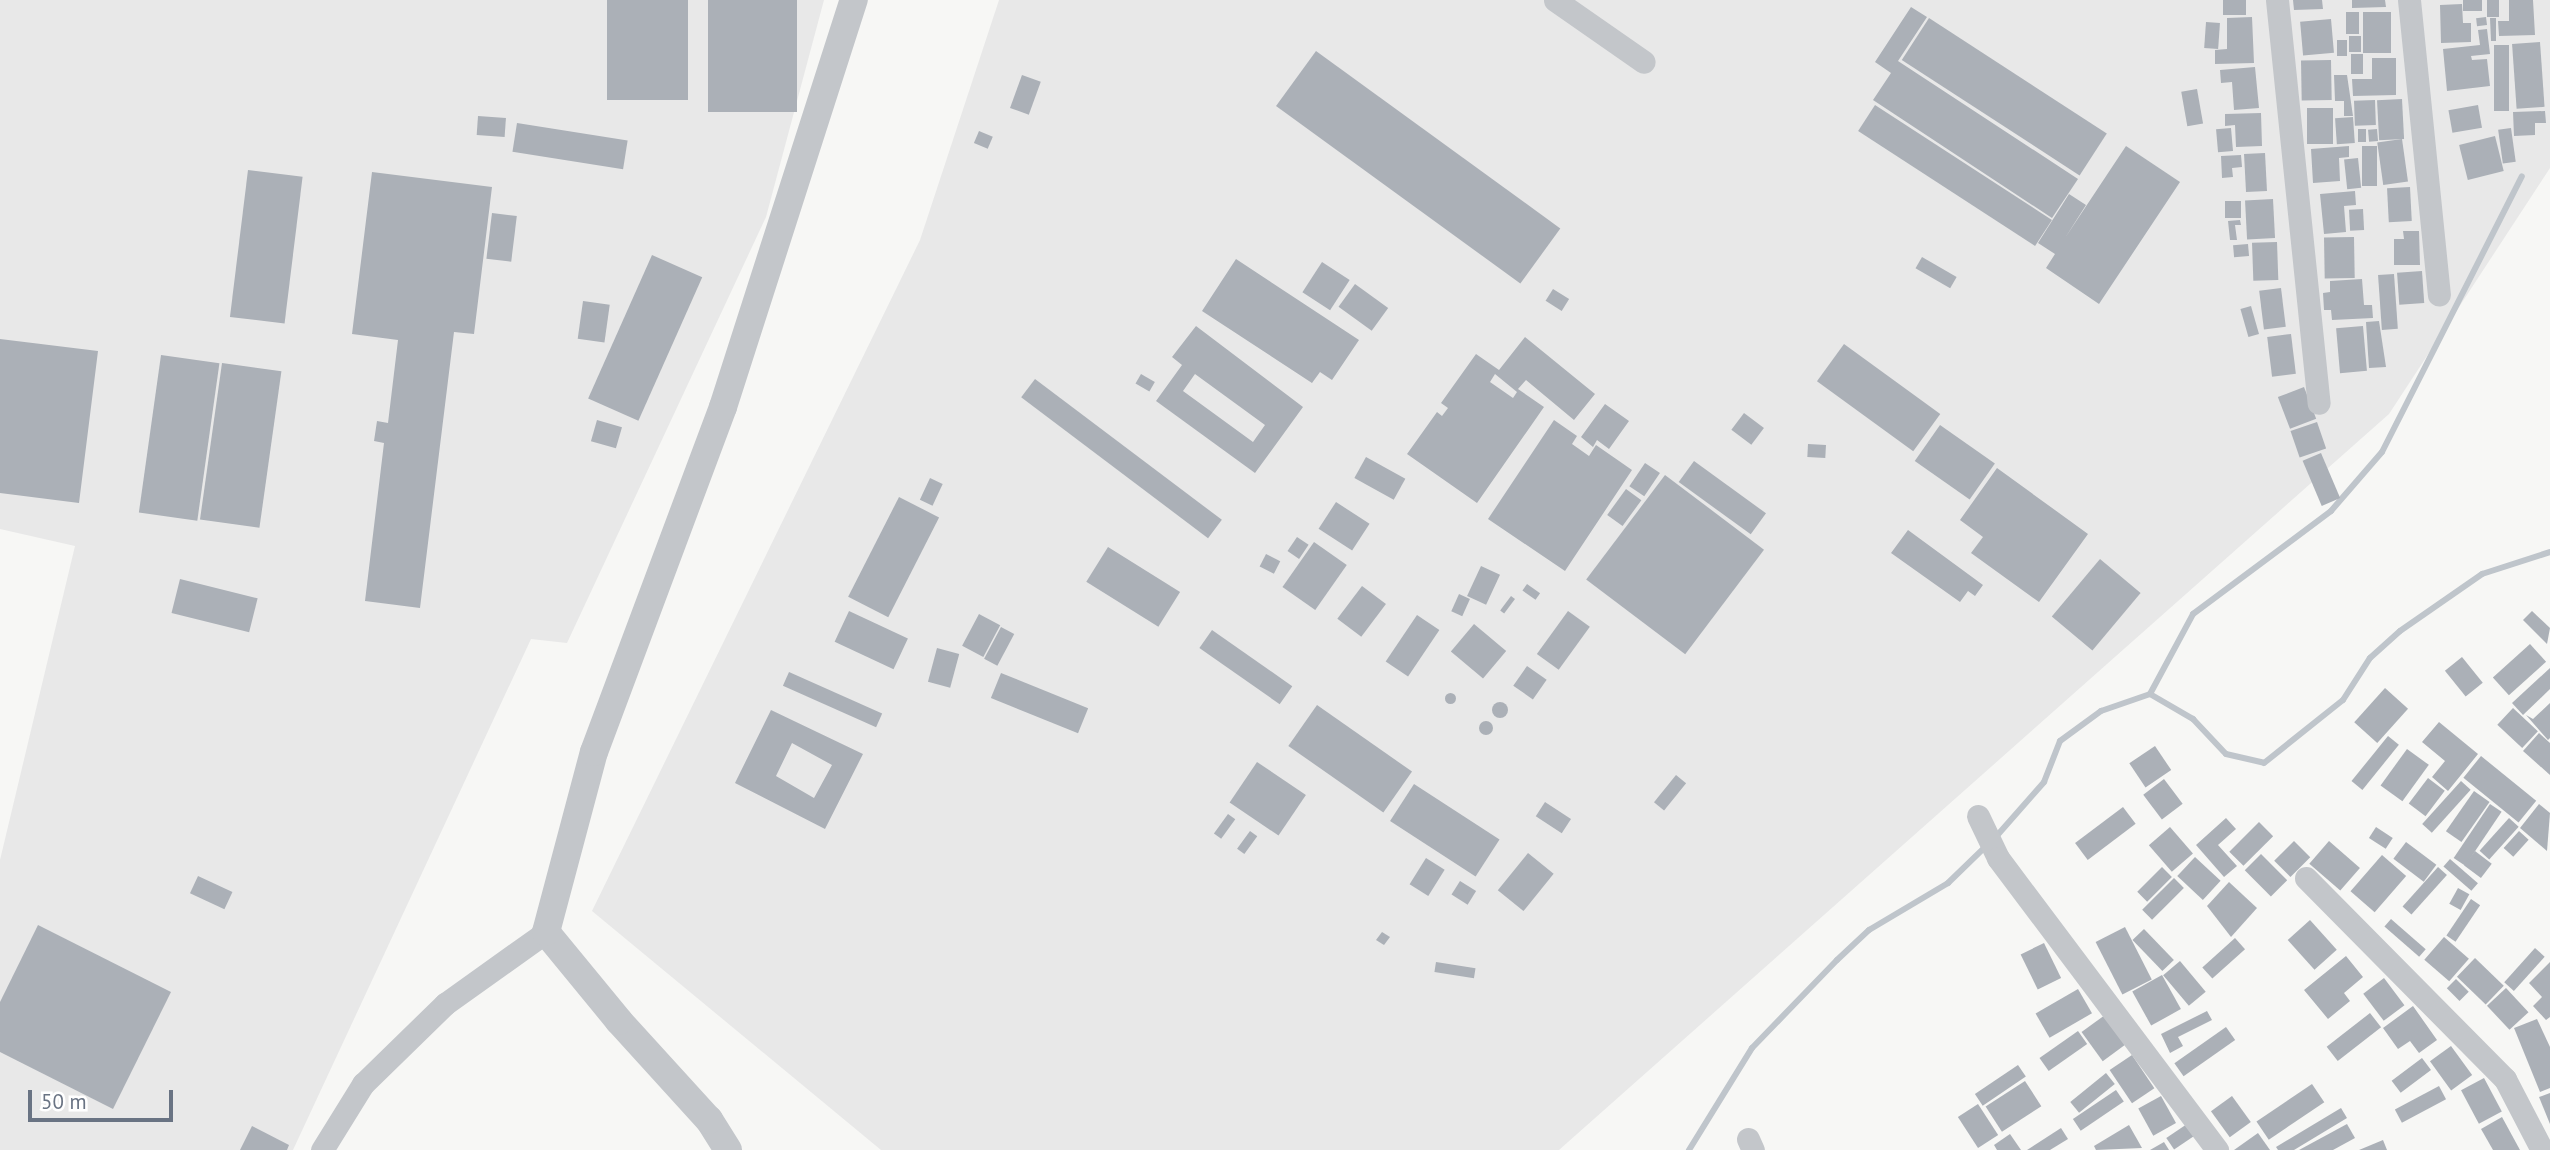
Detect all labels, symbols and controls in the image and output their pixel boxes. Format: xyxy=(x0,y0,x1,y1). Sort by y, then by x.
scale bar xyxy=(32,1076,177,1120)
text: 50 m xyxy=(41,1088,87,1115)

